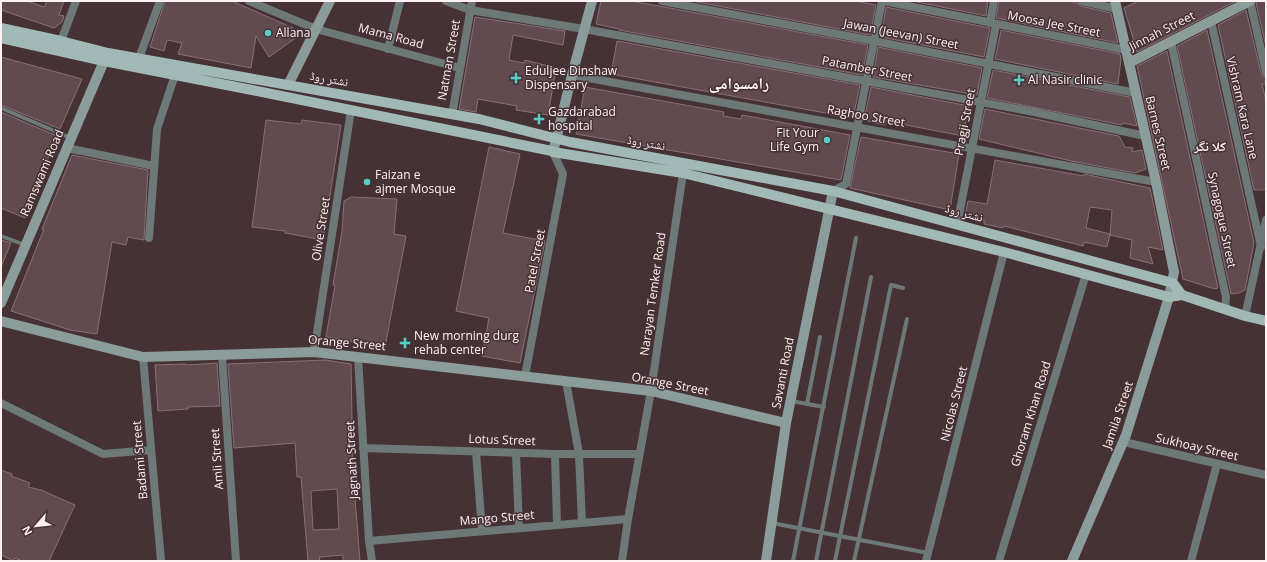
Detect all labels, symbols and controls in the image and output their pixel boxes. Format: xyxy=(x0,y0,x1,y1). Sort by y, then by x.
street label: Moosa Jee Street xyxy=(1006,6,1102,41)
street label: Jinnah Street xyxy=(1125,7,1198,55)
street label: Jawan (Jeevan) Street xyxy=(841,14,960,53)
street label: Natman Street xyxy=(433,18,464,102)
street label: Mama Road xyxy=(357,19,426,52)
place label: Allana xyxy=(276,24,310,41)
marker: Allana xyxy=(263,28,273,38)
street label: Patamber Street xyxy=(821,51,914,86)
street label: Vishram Kara Lane xyxy=(1222,55,1263,161)
place label: Eduljee Dinshaw Dispensary xyxy=(525,62,618,93)
street label: نشتر روڈ xyxy=(309,67,350,90)
place label: Al Nasir clinic xyxy=(1028,71,1102,88)
marker: Eduljee Dinshaw Dispensary xyxy=(510,72,522,84)
district label: رامسوامی xyxy=(709,72,769,94)
marker: Al Nasir clinic xyxy=(1013,74,1025,86)
street label: Pragji Street xyxy=(950,87,979,157)
street label: Barnes Street xyxy=(1142,94,1175,172)
street label: Raghoo Street xyxy=(826,100,906,131)
place label: Gazdarabad hospital xyxy=(548,103,616,134)
marker: Gazdarabad hospital xyxy=(533,113,545,125)
place label: Fit Your Life Gym xyxy=(770,124,819,155)
street label: Ramswami Road xyxy=(16,127,67,219)
street label: نشتر روڈ xyxy=(626,131,667,154)
marker: Fit Your Life Gym xyxy=(822,135,832,145)
district label: کلا نگر xyxy=(1193,137,1226,155)
place label: Faizan e ajmer Mosque xyxy=(375,166,456,197)
street label: Synagogue Street xyxy=(1204,170,1241,269)
marker: Faizan e ajmer Mosque xyxy=(362,177,372,187)
street label: Olive Street xyxy=(307,196,334,262)
street label: نشتر روڈ xyxy=(943,199,985,226)
street label: Patel Street xyxy=(520,228,549,294)
street label: Narayan Temker Road xyxy=(635,231,670,357)
place label: New morning durg rehab center xyxy=(414,327,519,358)
street label: Orange Street xyxy=(307,331,387,354)
street label: Savanti Road xyxy=(767,336,798,410)
marker: New morning durg rehab center xyxy=(399,337,411,349)
street label: Ghoram Khan Road xyxy=(1006,359,1055,469)
street label: Nicolas Street xyxy=(936,364,971,443)
street label: Orange Street xyxy=(630,368,710,399)
street label: Jamila Street xyxy=(1098,379,1137,452)
street label: Badami Street xyxy=(128,420,151,500)
street label: Jagnath Street xyxy=(341,420,362,501)
street label: Amli Street xyxy=(206,428,227,490)
street label: Sukhoay Street xyxy=(1154,429,1240,464)
street label: Lotus Street xyxy=(468,430,536,449)
north arrow xyxy=(16,506,56,546)
street label: Mango Street xyxy=(459,506,535,529)
text: N xyxy=(18,523,35,538)

